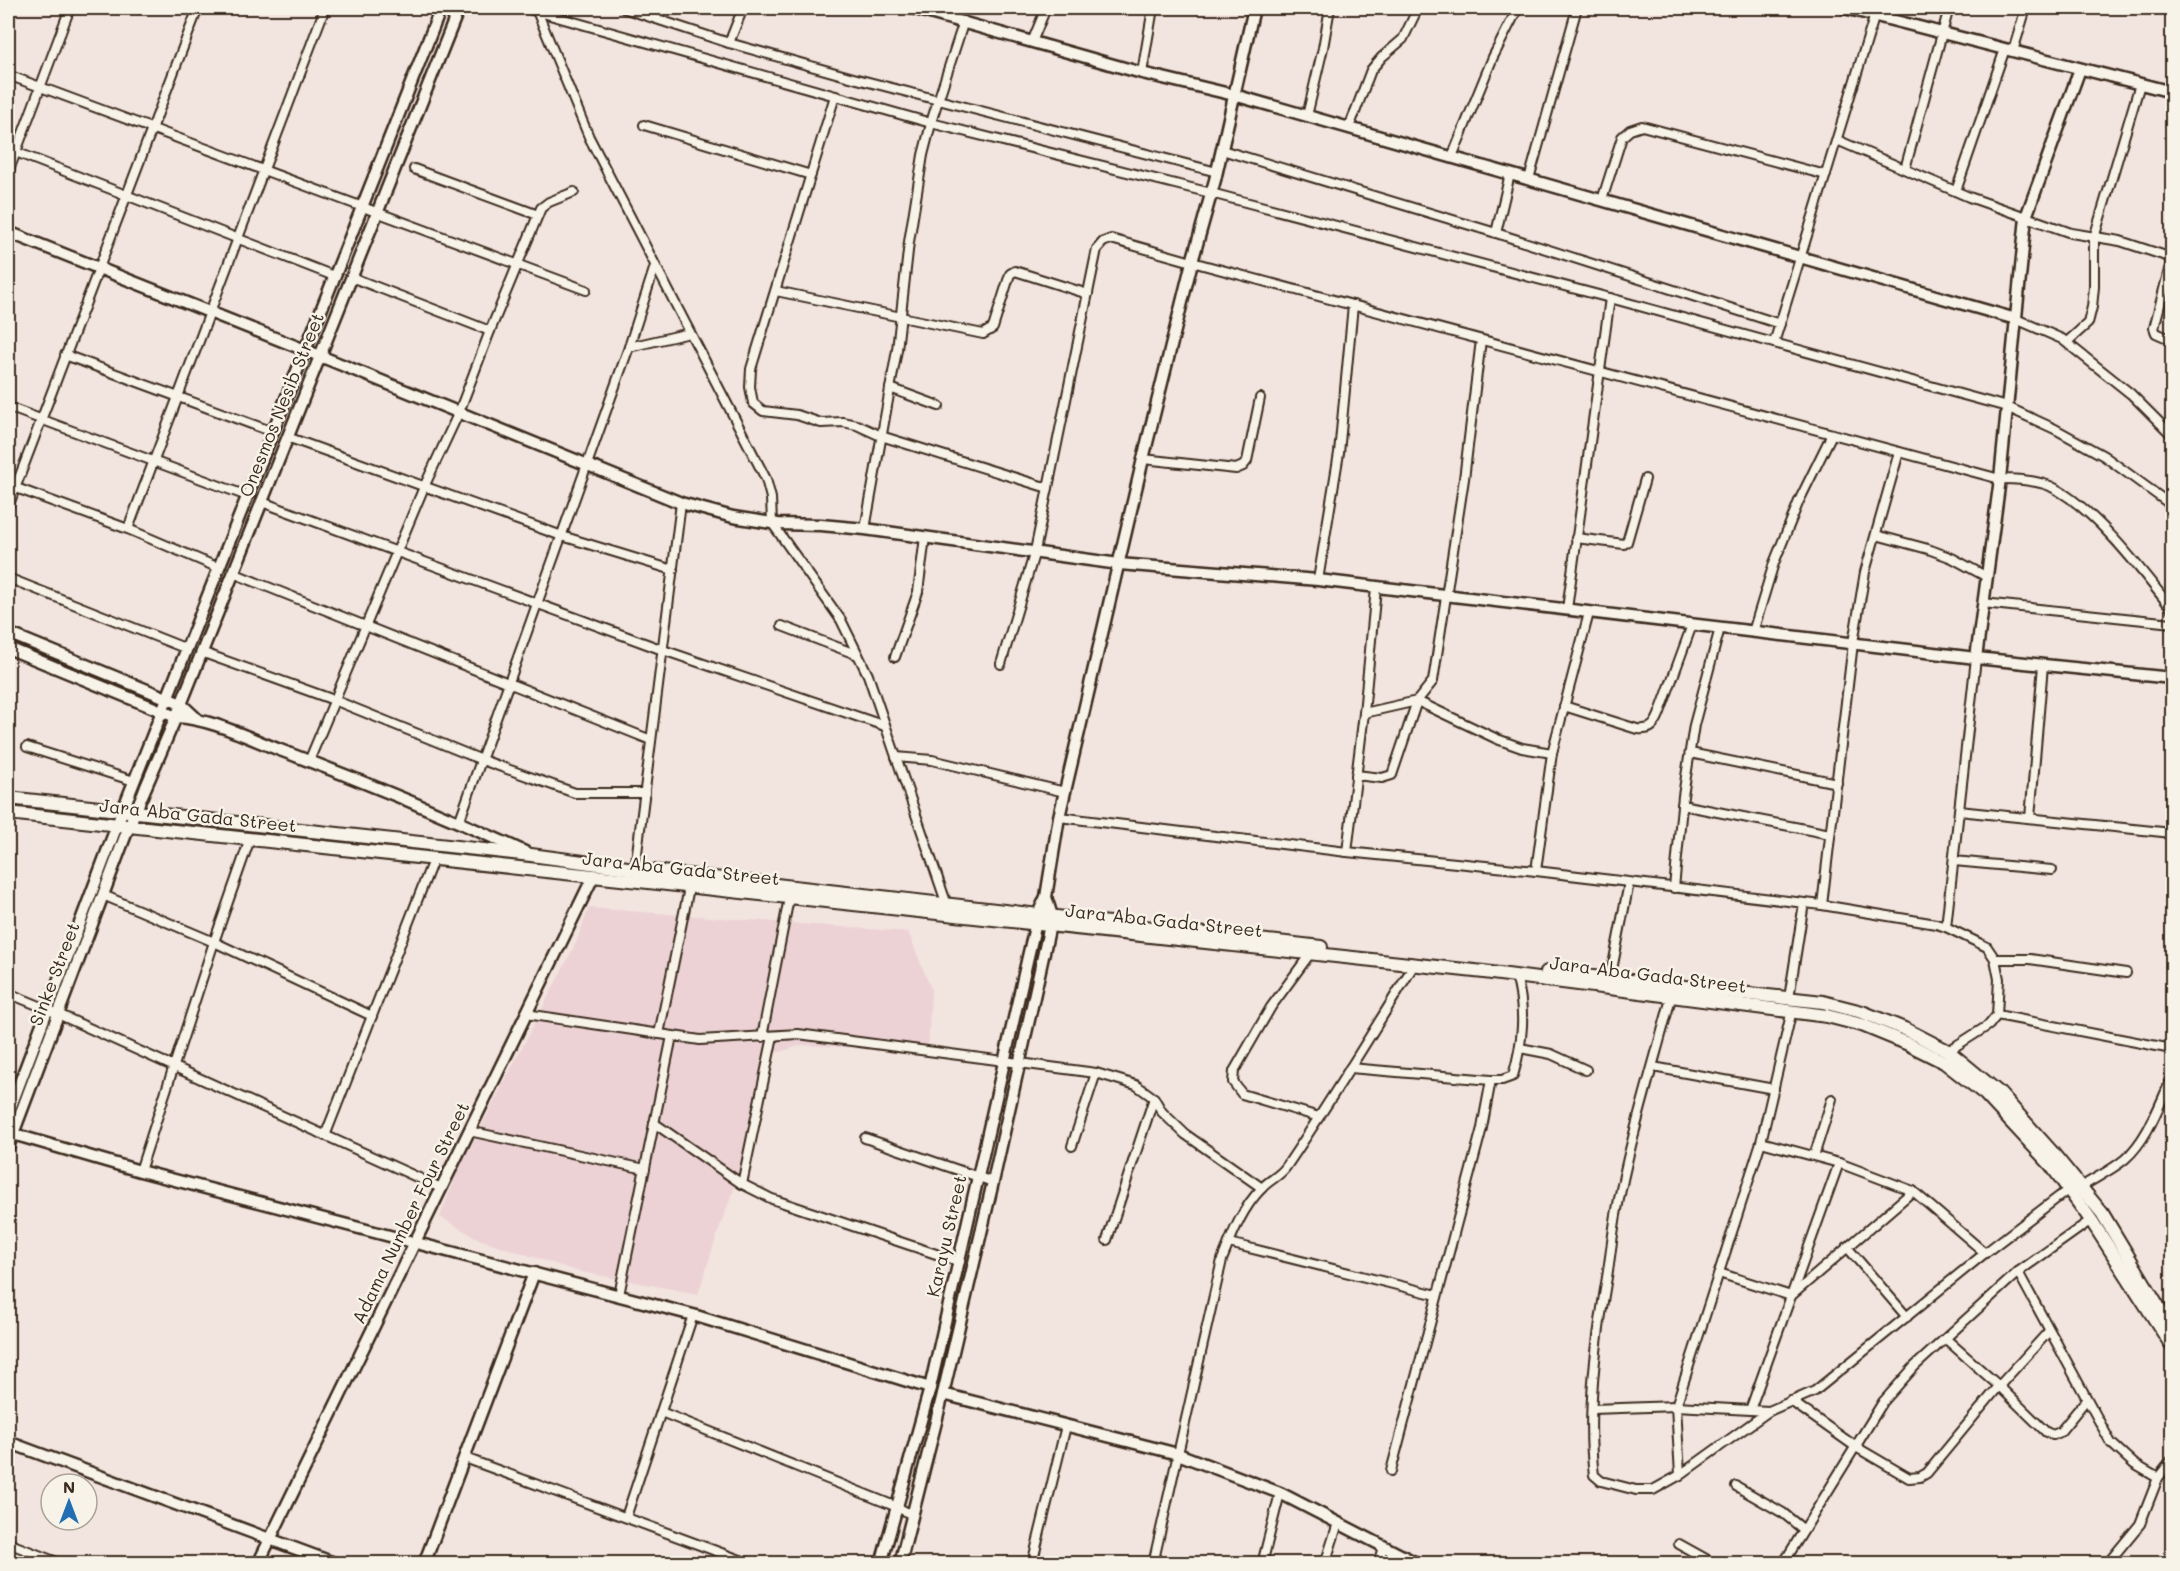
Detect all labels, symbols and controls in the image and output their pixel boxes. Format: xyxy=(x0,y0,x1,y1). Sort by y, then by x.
street label: Onesmos Nesib Street xyxy=(233,309,329,500)
street label: Jara Aba Gada Street xyxy=(98,793,298,837)
street label: Jara Aba Gada Street xyxy=(581,846,781,890)
street label: Jara Aba Gada Street xyxy=(1064,898,1264,942)
street label: Sinke Street xyxy=(23,918,85,1029)
street label: Jara Aba Gada Street xyxy=(1548,950,1748,998)
street label: Adama Number Four Street xyxy=(346,1098,474,1327)
street label: Karayu Street xyxy=(920,1172,972,1299)
north arrow xyxy=(39,1472,99,1532)
text: N xyxy=(63,1476,75,1497)

